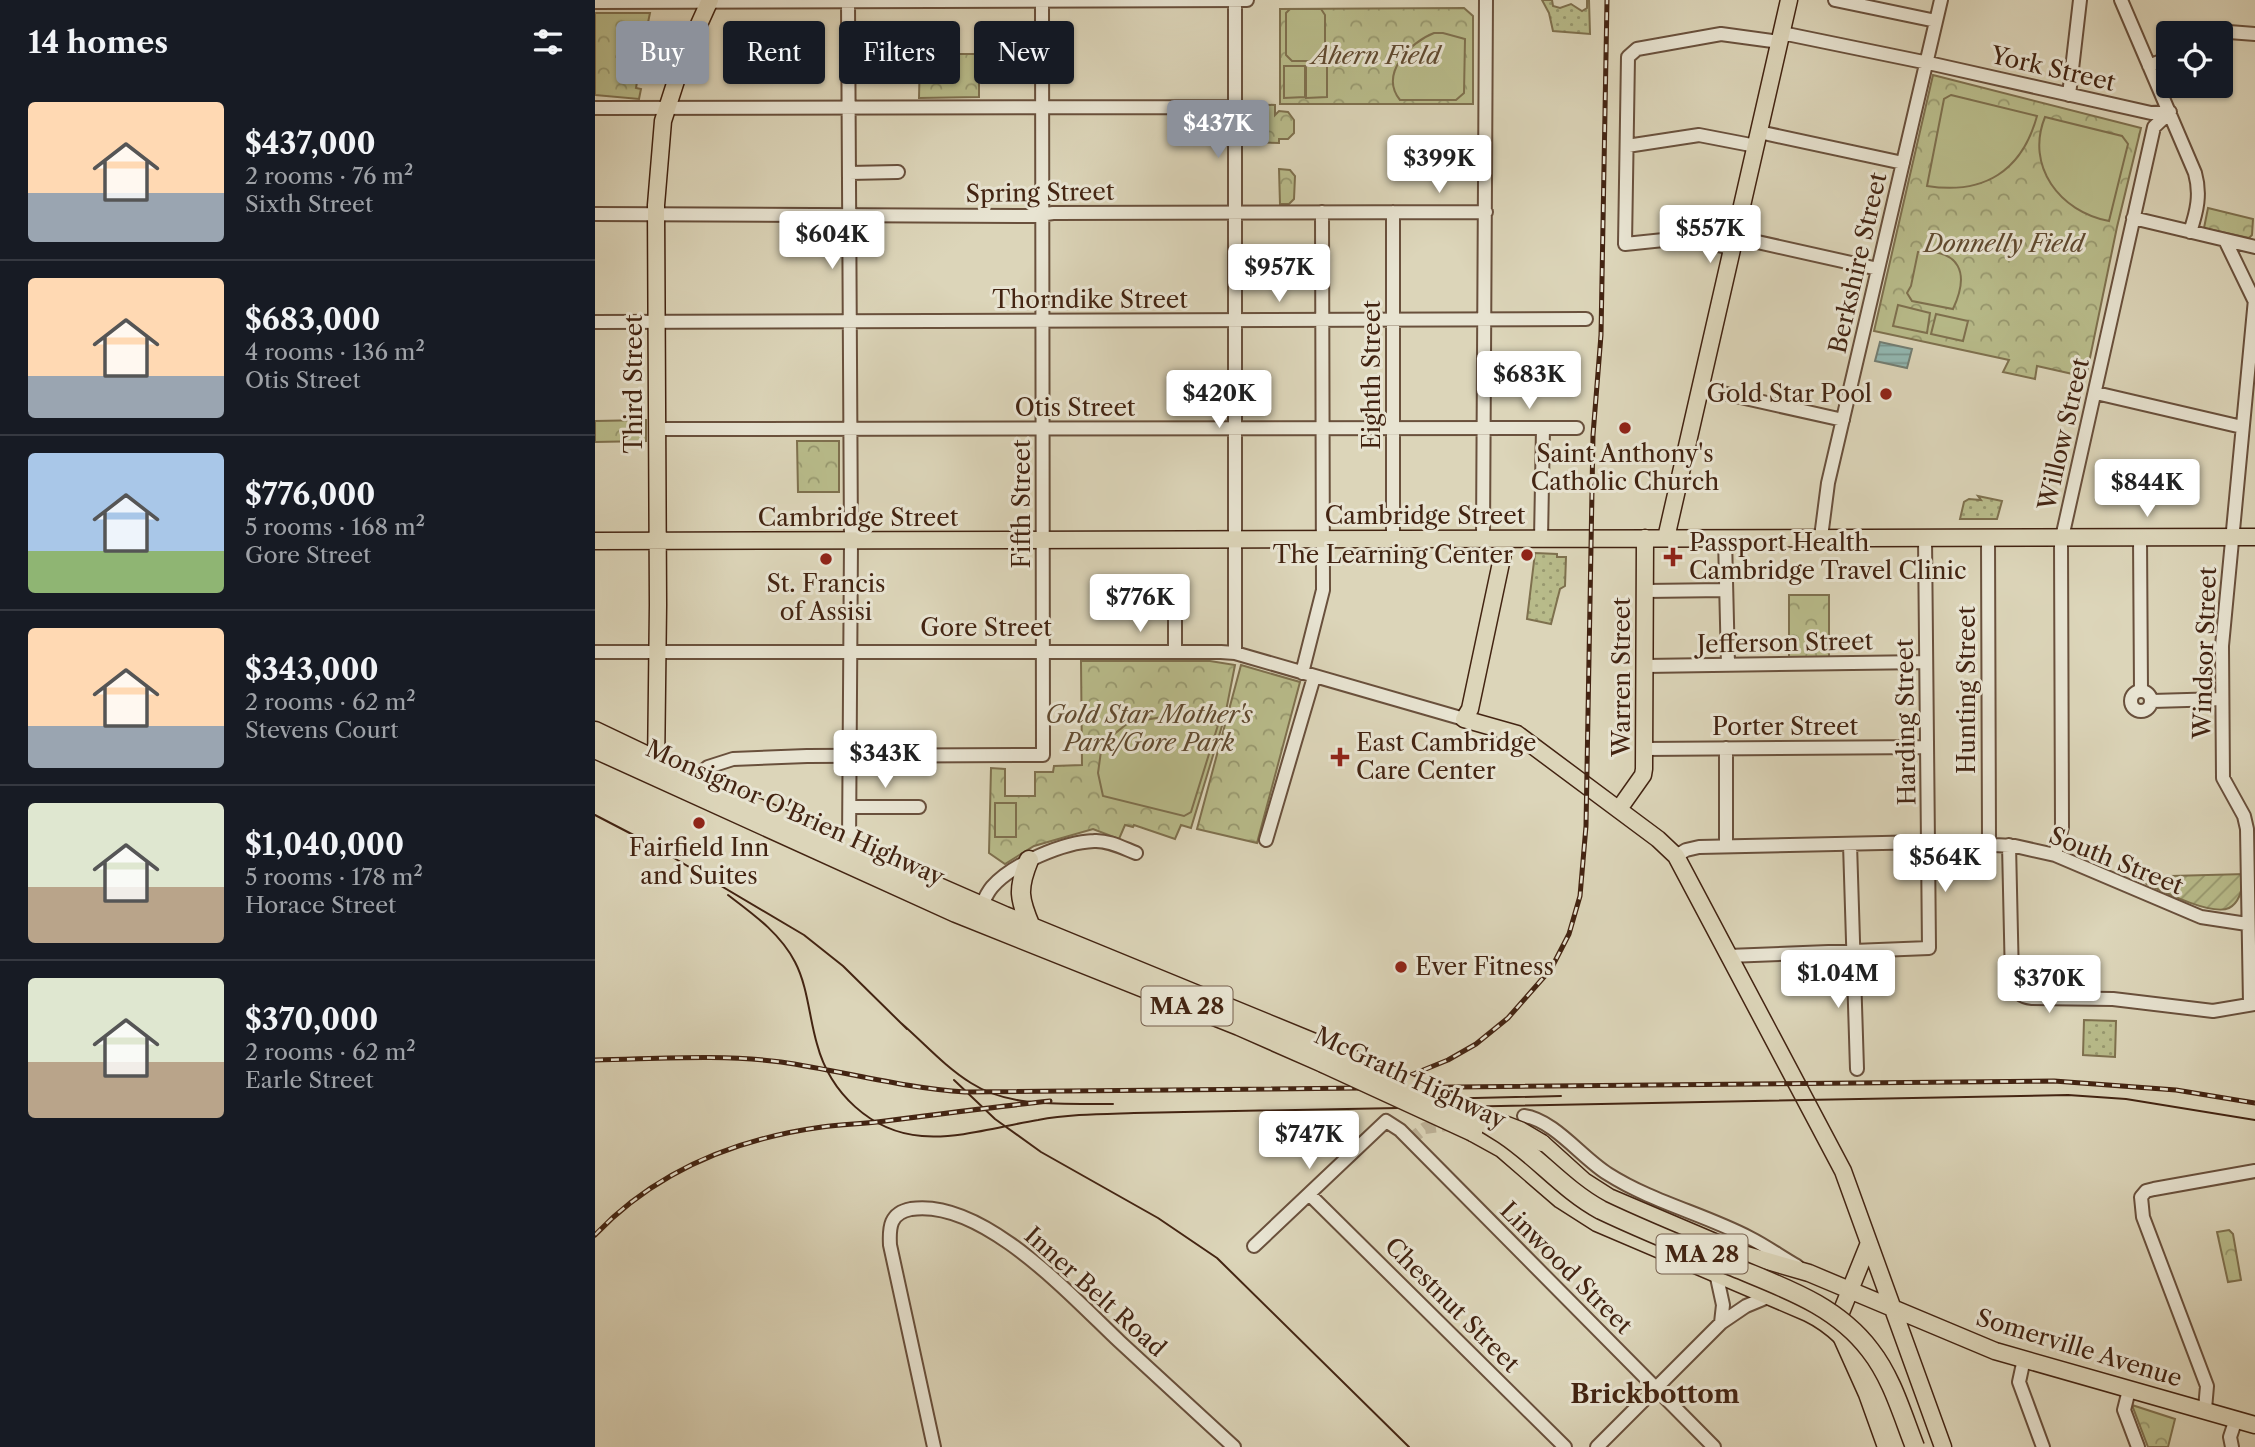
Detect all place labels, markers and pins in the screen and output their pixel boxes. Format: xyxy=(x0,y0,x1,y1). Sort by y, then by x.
pin: $437K xyxy=(1169,100,1267,160)
pin: $399K xyxy=(1390,136,1488,195)
pin: $557K xyxy=(1661,205,1759,265)
pin: $604K xyxy=(783,212,881,271)
pin: $957K xyxy=(1230,244,1328,304)
pin: $683K xyxy=(1480,352,1578,411)
pin: $420K xyxy=(1170,370,1268,430)
place label: Gold Star Pool xyxy=(1706,379,1872,408)
marker: Gold Star Pool xyxy=(1878,386,1894,402)
marker: Saint Anthony's Catholic Church xyxy=(1617,420,1633,436)
place label: Saint Anthony's Catholic Church xyxy=(1531,439,1719,496)
pin: $844K xyxy=(2098,460,2196,519)
place label: Passport Health Cambridge Travel Clinic xyxy=(1689,528,1966,585)
place label: The Learning Center xyxy=(1273,540,1513,569)
marker: The Learning Center xyxy=(1519,547,1535,563)
marker: Passport Health Cambridge Travel Clinic xyxy=(1663,547,1683,567)
marker: St. Francis of Assisi xyxy=(818,551,834,567)
place label: St. Francis of Assisi xyxy=(766,569,886,626)
pin: $776K xyxy=(1091,574,1189,634)
place label: East Cambridge Care Center xyxy=(1356,728,1536,785)
pin: $343K xyxy=(836,730,934,790)
marker: East Cambridge Care Center xyxy=(1330,747,1350,767)
marker: Fairfield Inn and Suites xyxy=(691,815,707,831)
place label: Fairfield Inn and Suites xyxy=(629,833,769,890)
pin: $564K xyxy=(1896,834,1994,894)
pin: $1.04M xyxy=(1781,950,1895,1010)
place label: Ever Fitness xyxy=(1415,952,1554,981)
pin: $370K xyxy=(2000,956,2098,1015)
marker: Ever Fitness xyxy=(1393,959,1409,975)
pin: $747K xyxy=(1260,1112,1358,1171)

